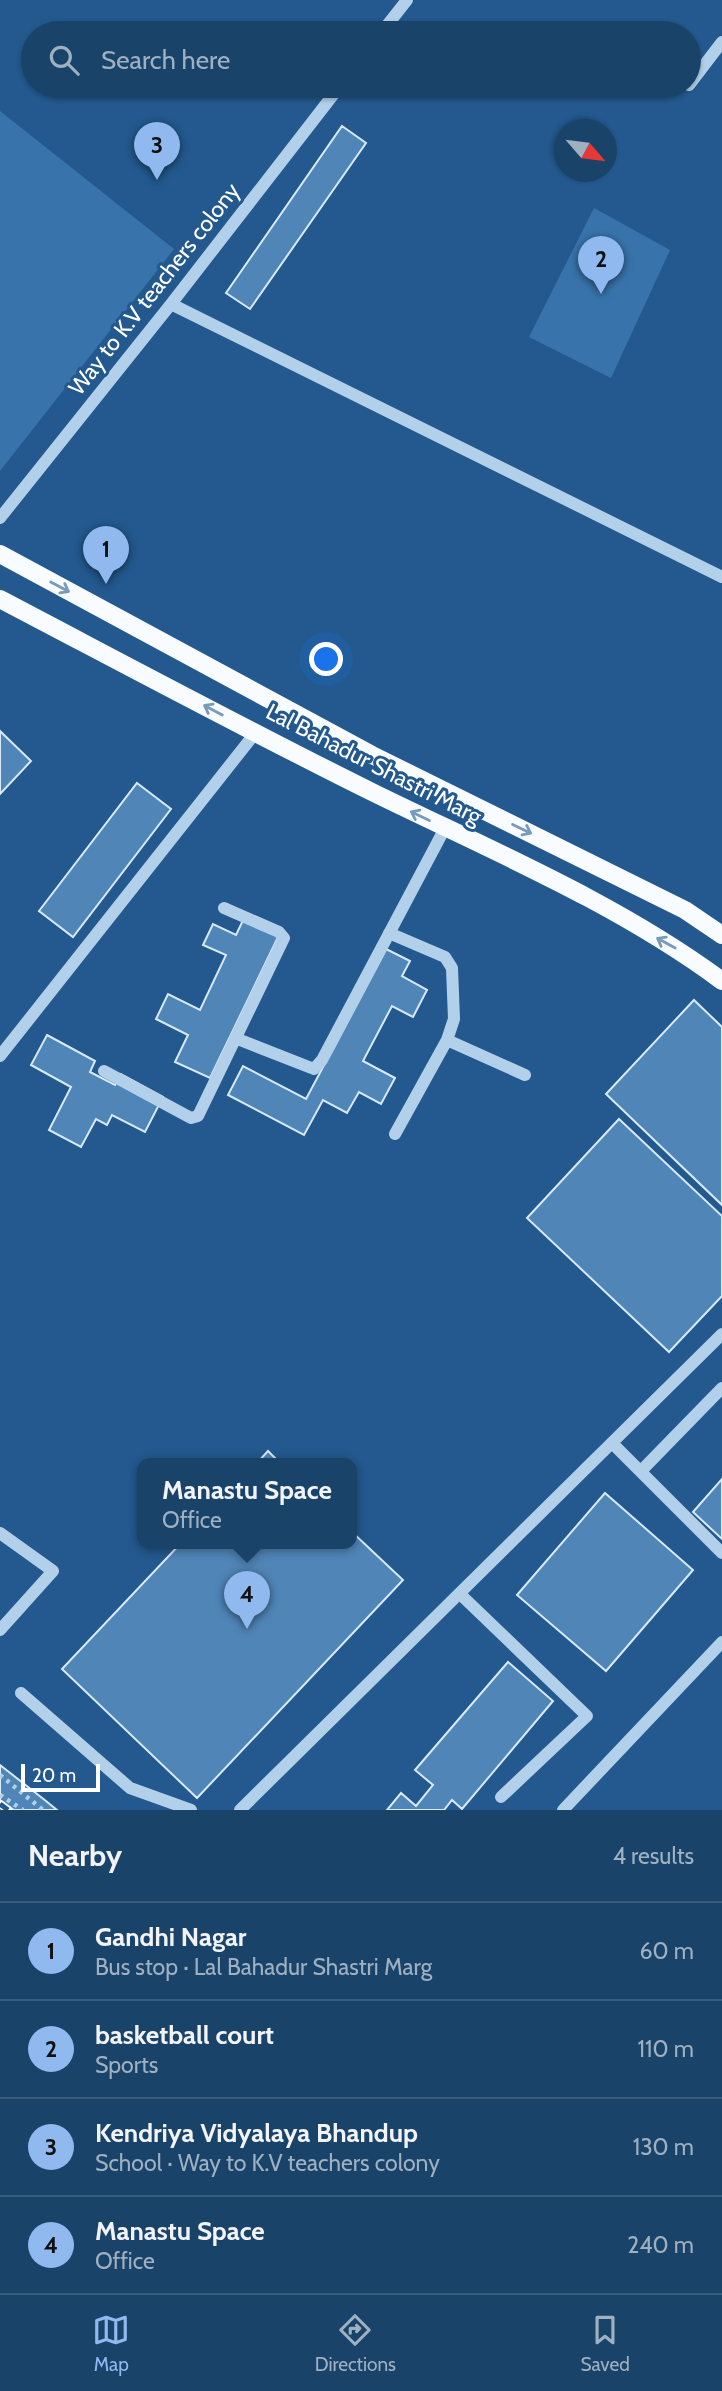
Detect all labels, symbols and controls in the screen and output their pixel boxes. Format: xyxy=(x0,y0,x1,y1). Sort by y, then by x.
search box xyxy=(21,21,701,98)
icon: search xyxy=(45,41,83,79)
text: Search here xyxy=(101,44,230,76)
north arrow xyxy=(554,119,617,182)
pin: 3 xyxy=(134,122,180,180)
street label: Way to K.V teachers colony xyxy=(62,177,246,401)
pin: 2 xyxy=(578,236,624,294)
pin: 1 xyxy=(83,526,129,584)
one-way arrow xyxy=(49,581,70,594)
your location xyxy=(309,642,343,676)
street label: Lal Bahadur Shastri Marg xyxy=(261,697,487,831)
one-way arrow xyxy=(204,703,224,717)
one-way arrow xyxy=(410,808,431,822)
one-way arrow xyxy=(511,823,532,837)
one-way arrow xyxy=(656,936,676,950)
popup xyxy=(137,1458,357,1549)
text: Manastu Space xyxy=(162,1474,332,1506)
text: Office xyxy=(162,1506,222,1534)
pin: 4 xyxy=(224,1571,270,1629)
scale bar xyxy=(21,1761,100,1793)
text: 20 m xyxy=(32,1764,76,1787)
text: Nearby xyxy=(28,1837,122,1874)
text: 4 results xyxy=(613,1842,694,1870)
text: Gandhi Nagar xyxy=(95,1921,246,1953)
text: 1 xyxy=(47,1937,55,1965)
text: 60 m xyxy=(640,1937,694,1965)
text: Bus stop · Lal Bahadur Shastri Marg xyxy=(95,1953,432,1981)
text: basketball court xyxy=(95,2019,274,2051)
text: 2 xyxy=(45,2035,57,2063)
text: 110 m xyxy=(638,2035,694,2063)
text: Sports xyxy=(95,2051,158,2079)
text: Kendriya Vidyalaya Bhandup xyxy=(95,2117,418,2149)
text: 3 xyxy=(45,2133,57,2161)
text: 130 m xyxy=(633,2133,694,2161)
text: School · Way to K.V teachers colony xyxy=(95,2149,440,2177)
text: Manastu Space xyxy=(95,2215,265,2247)
text: 4 xyxy=(44,2231,58,2259)
text: 240 m xyxy=(627,2231,694,2259)
text: Office xyxy=(95,2247,155,2275)
tab: Map xyxy=(92,2311,130,2376)
tab: Directions xyxy=(315,2311,396,2376)
tab: Saved xyxy=(580,2311,630,2376)

